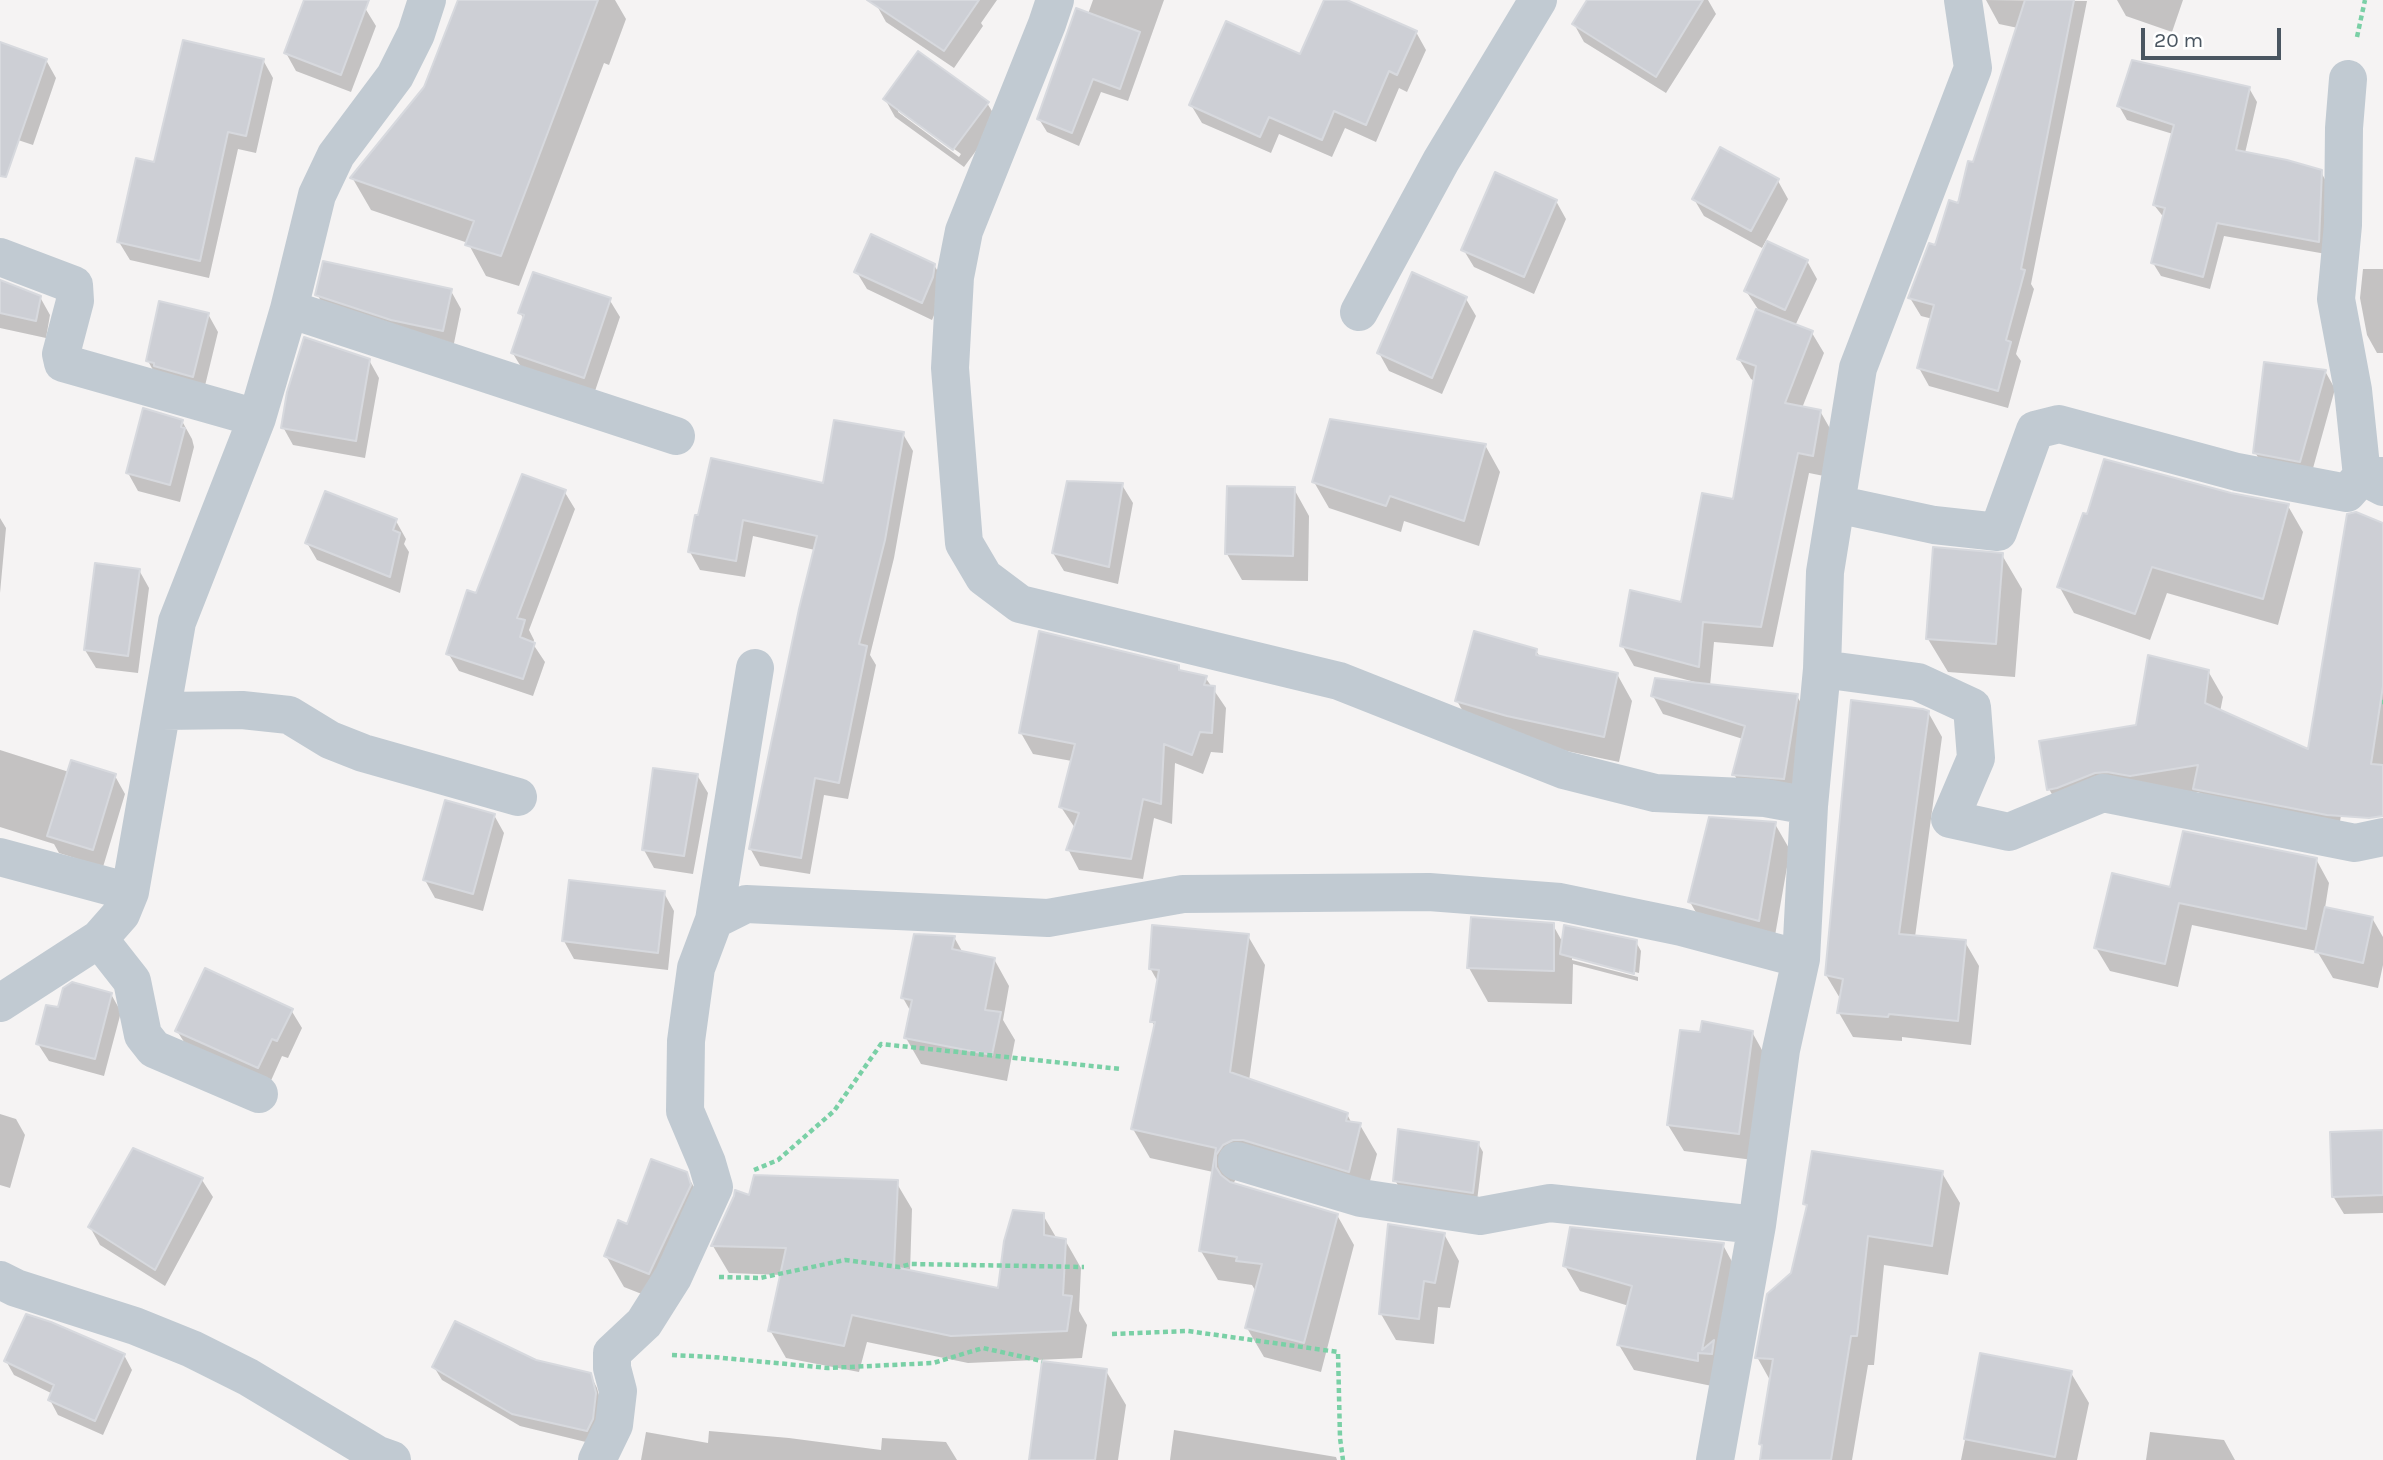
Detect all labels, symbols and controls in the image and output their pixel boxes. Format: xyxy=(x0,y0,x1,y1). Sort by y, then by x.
scale bar xyxy=(2145,14,2285,58)
text: 20 m xyxy=(2154,28,2203,52)

